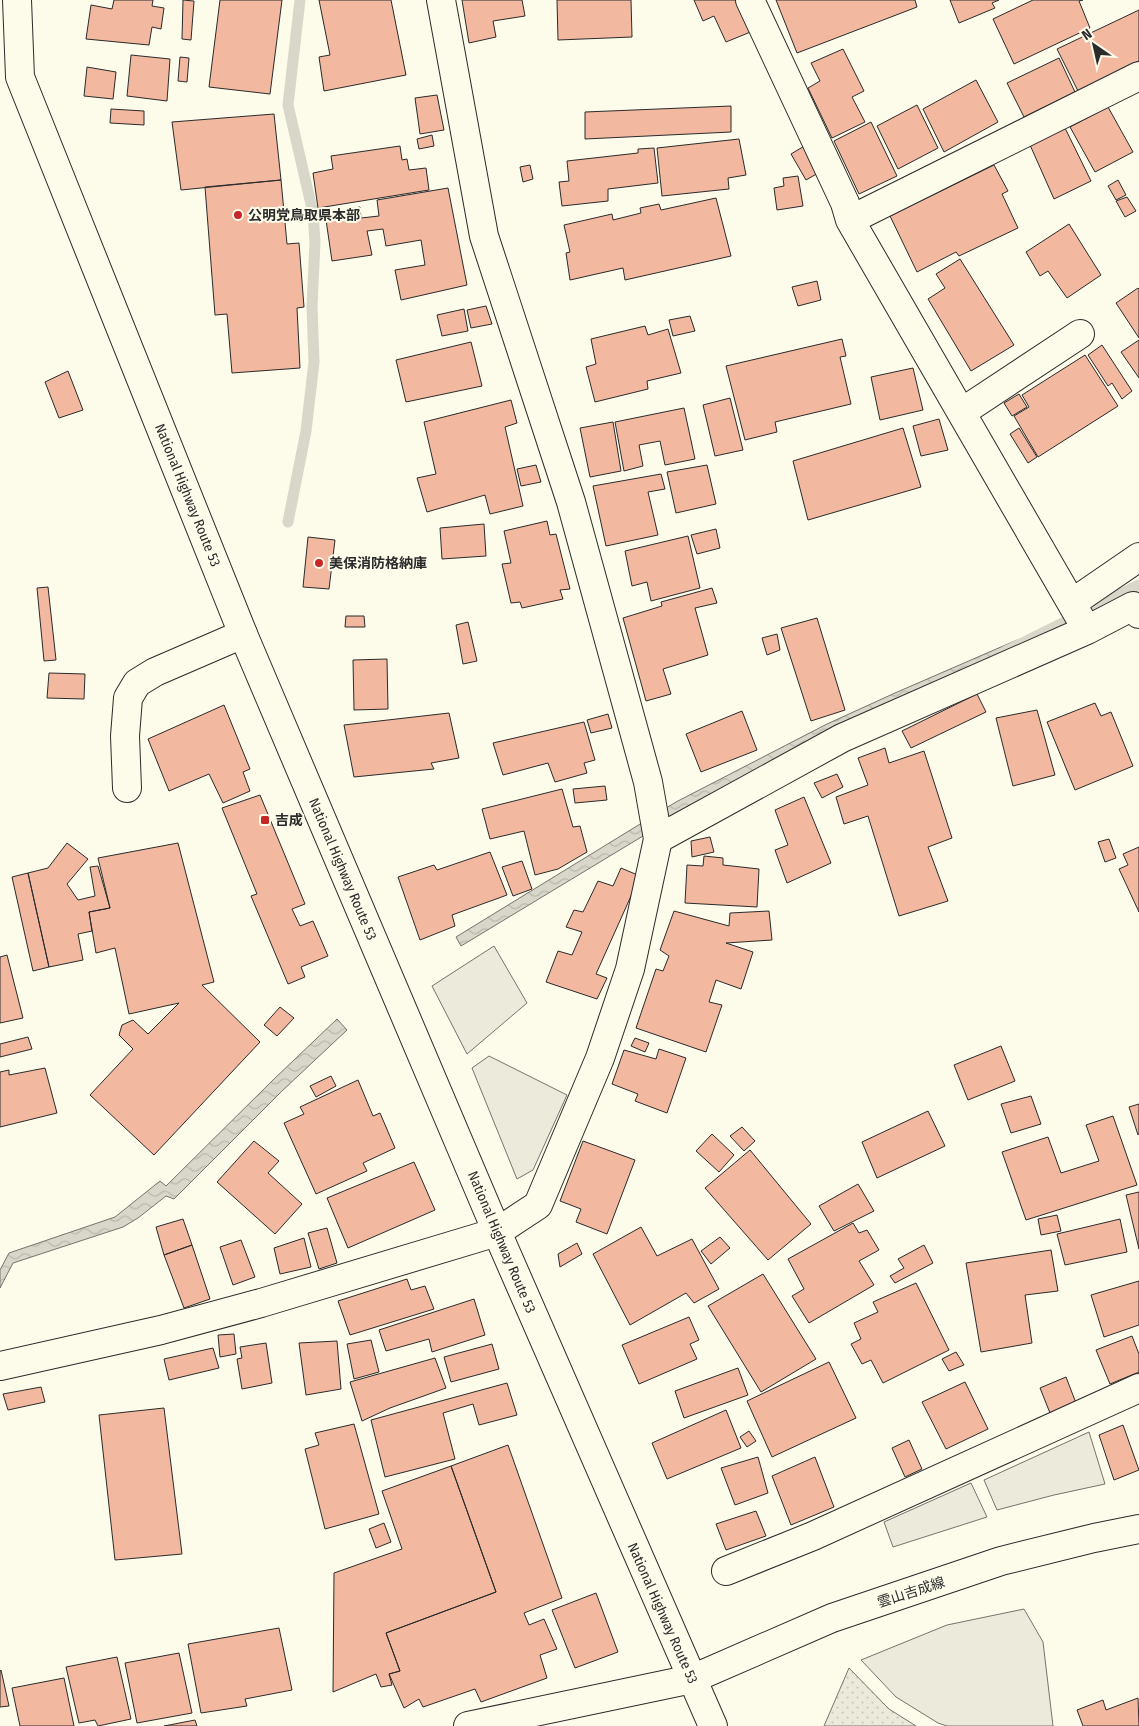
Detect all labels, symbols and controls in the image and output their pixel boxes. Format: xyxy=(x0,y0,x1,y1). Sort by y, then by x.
north arrow xyxy=(1069,20,1119,70)
text: N xyxy=(1079,25,1095,44)
place label: 公明党鳥取県本部 xyxy=(248,207,360,224)
marker: 公明党鳥取県本部 xyxy=(232,209,244,221)
street label: National Highway Route 53 xyxy=(151,421,224,569)
place label: 美保消防格納庫 xyxy=(329,555,427,572)
marker: 美保消防格納庫 xyxy=(313,557,325,569)
street label: National Highway Route 53 xyxy=(305,796,380,943)
place label: 吉成 xyxy=(275,812,303,829)
marker: 吉成 xyxy=(259,814,271,826)
street label: National Highway Route 53 xyxy=(464,1169,539,1316)
street label: National Highway Route 53 xyxy=(624,1540,701,1686)
street label: 雲山吉成線 xyxy=(875,1574,947,1611)

